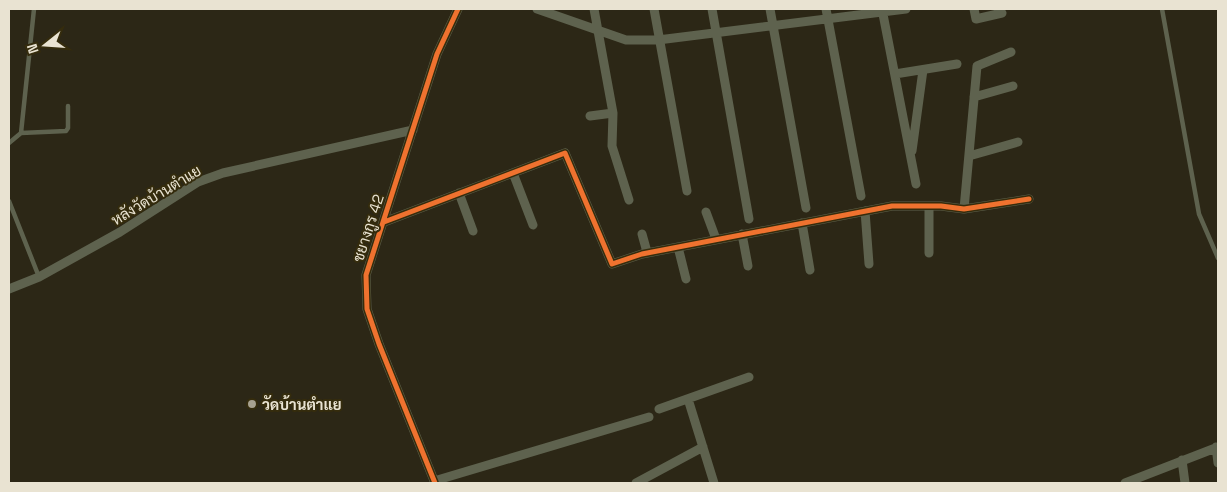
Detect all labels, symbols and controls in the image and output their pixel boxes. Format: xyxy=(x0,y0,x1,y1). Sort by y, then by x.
north arrow xyxy=(20,20,70,70)
text: N xyxy=(23,42,43,56)
street label: หลังวัดบ้านตำแย xyxy=(107,161,205,229)
street label: ชยางกูร 42 xyxy=(348,192,389,265)
place label: วัดบ้านตำแย xyxy=(262,395,342,414)
marker: วัดบ้านตำแย xyxy=(246,398,258,410)

